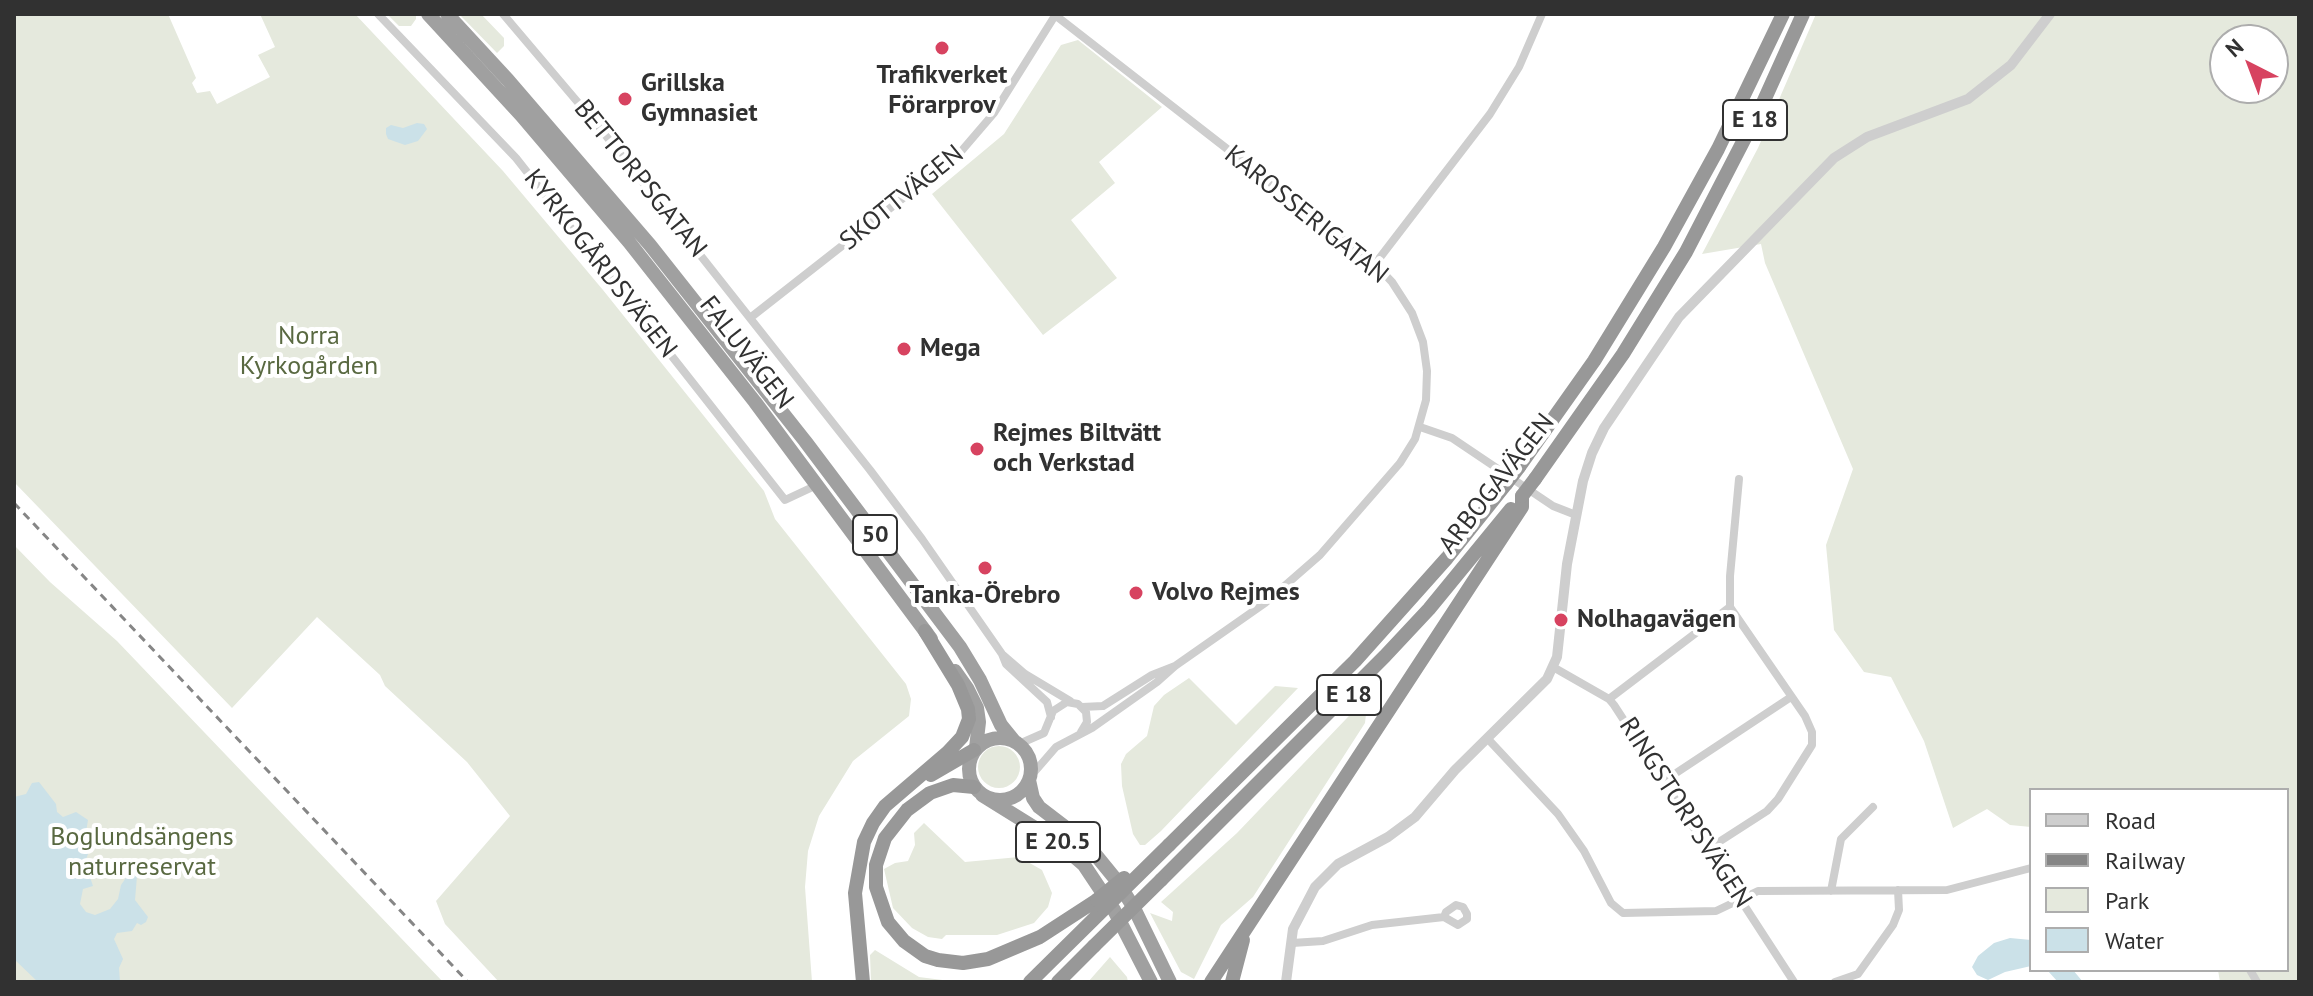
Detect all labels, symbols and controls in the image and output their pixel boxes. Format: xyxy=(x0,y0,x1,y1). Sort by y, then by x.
north arrow xyxy=(2209,24,2289,104)
text: N xyxy=(2220,32,2249,63)
marker: Trafikverket Förarprov xyxy=(933,39,951,57)
place label: Trafikverket Förarprov xyxy=(877,60,1007,122)
place label: Grillska Gymnasiet xyxy=(641,68,758,130)
marker: Grillska Gymnasiet xyxy=(616,90,634,108)
street label: BETTORPSGATAN xyxy=(567,94,713,264)
road number: E 18 xyxy=(1723,100,1787,140)
street label: SKOTTVÄGEN xyxy=(834,139,970,257)
street label: KAROSSERIGATAN xyxy=(1218,139,1394,291)
street label: KYRKOGÅRDSVÄGEN xyxy=(517,164,683,364)
street label: FALUVÄGEN xyxy=(692,290,800,416)
park label: Norra Kyrkogården xyxy=(240,321,378,382)
place label: Mega xyxy=(920,333,981,365)
marker: Mega xyxy=(895,340,913,358)
street label: ARBOGAVÄGEN xyxy=(1433,408,1561,560)
place label: Rejmes Biltvätt och Verkstad xyxy=(993,418,1161,480)
marker: Rejmes Biltvätt och Verkstad xyxy=(968,440,986,458)
road number: 50 xyxy=(853,515,897,555)
marker: Tanka-Örebro xyxy=(976,559,994,577)
place label: Volvo Rejmes xyxy=(1152,577,1300,609)
place label: Tanka-Örebro xyxy=(910,580,1060,612)
marker: Volvo Rejmes xyxy=(1127,584,1145,602)
place label: Nolhagavägen xyxy=(1577,604,1736,636)
marker: Nolhagavägen xyxy=(1552,611,1570,629)
road number: E 18 xyxy=(1317,675,1381,715)
street label: RINGSTORPSVÄGEN xyxy=(1612,712,1758,914)
legend xyxy=(2029,788,2289,972)
text: Road xyxy=(2105,805,2156,836)
park label: Boglundsängens naturreservat xyxy=(50,822,234,884)
road number: E 20.5 xyxy=(1016,822,1100,862)
text: Railway xyxy=(2105,845,2185,876)
text: Park xyxy=(2105,885,2149,916)
text: Water xyxy=(2105,925,2164,956)

